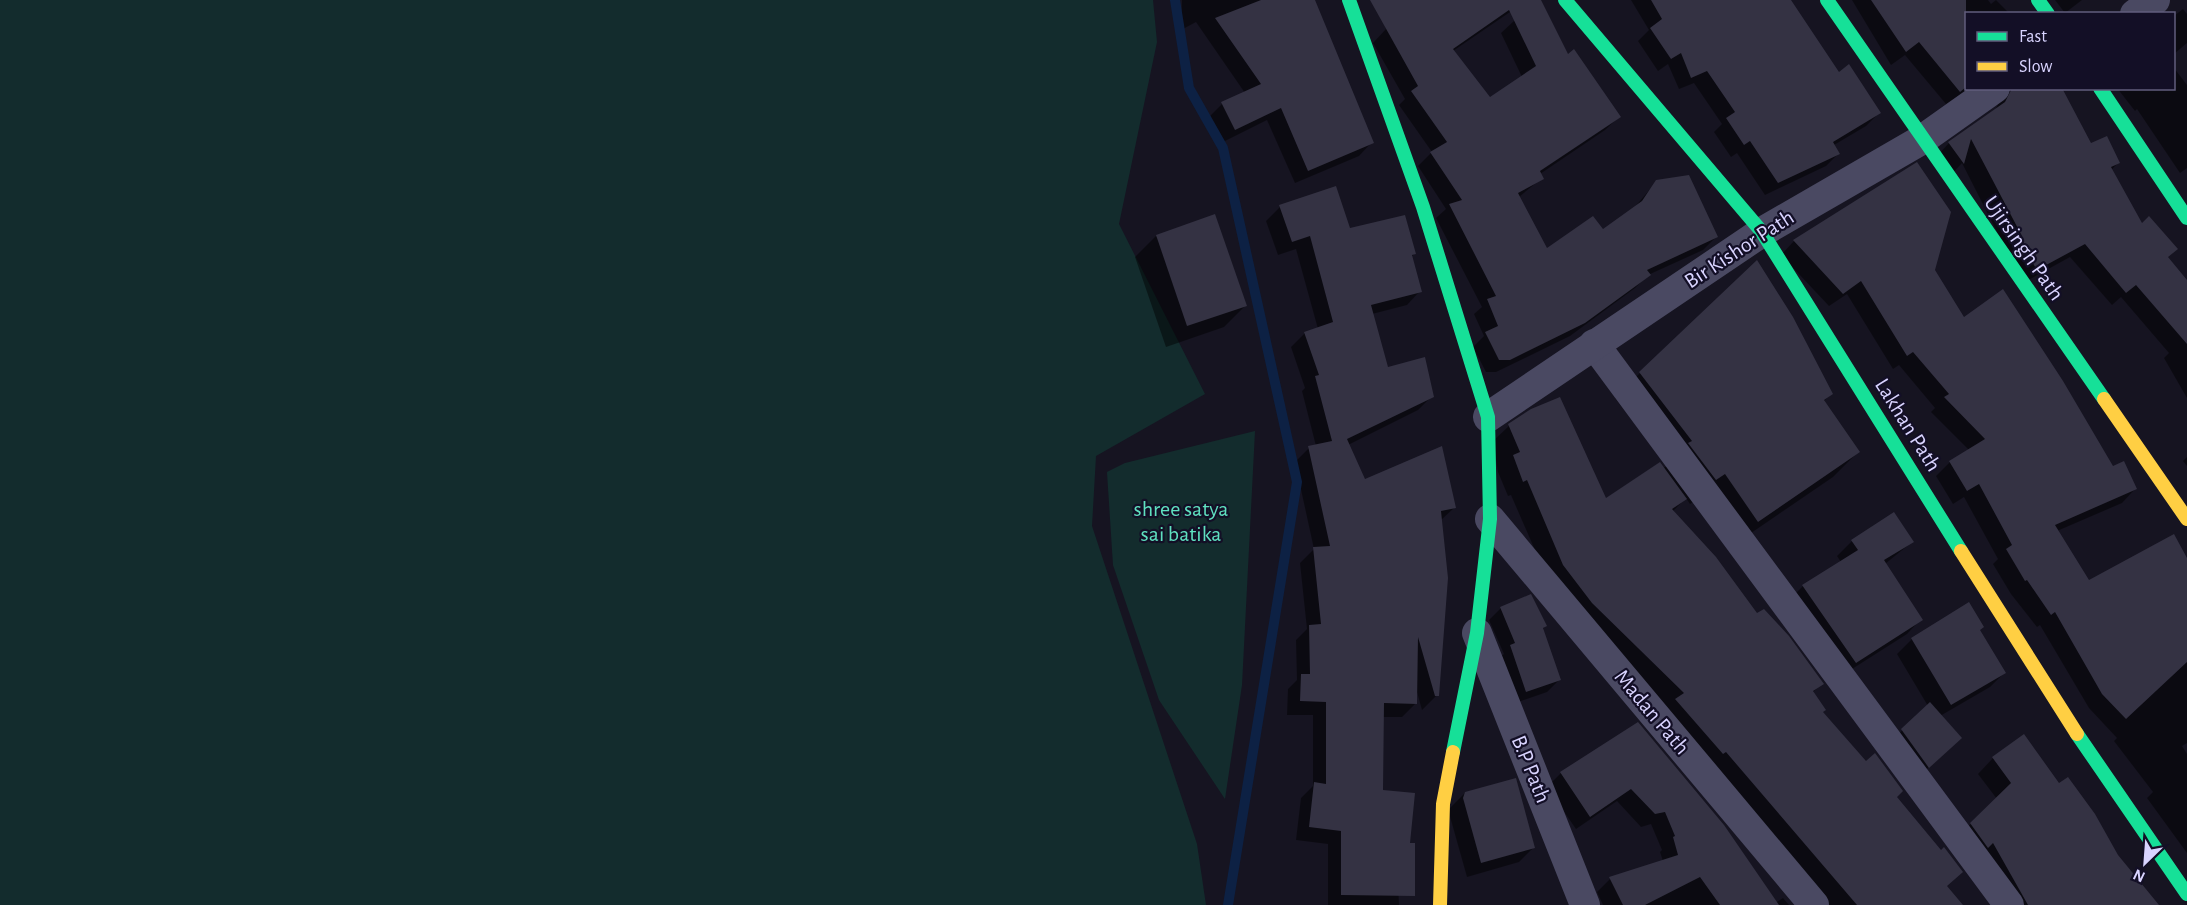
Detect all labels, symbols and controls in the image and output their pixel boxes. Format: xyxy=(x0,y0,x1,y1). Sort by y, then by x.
legend xyxy=(1965,12,2175,90)
text: Fast xyxy=(2019,28,2047,46)
text: Slow xyxy=(2019,58,2052,76)
street label: Ujirsingh Path xyxy=(1980,192,2068,304)
street label: Bir Kishor Path xyxy=(1680,206,1798,292)
street label: Lakhan Path xyxy=(1871,375,1945,475)
park label: shree satya sai batika xyxy=(1134,498,1228,545)
street label: Madan Path xyxy=(1610,665,1694,759)
street label: B.P Path xyxy=(1508,732,1554,806)
north arrow xyxy=(2115,833,2175,893)
text: N xyxy=(2131,866,2148,885)

